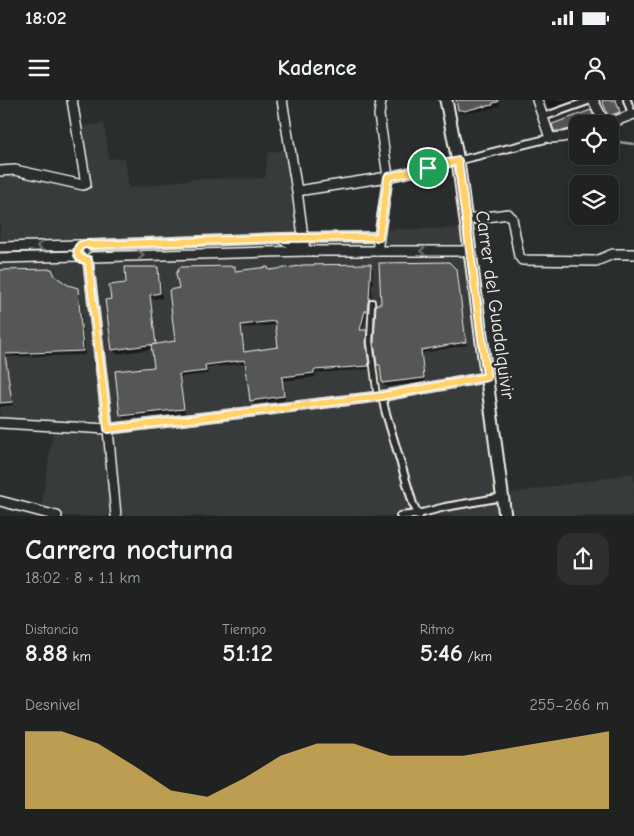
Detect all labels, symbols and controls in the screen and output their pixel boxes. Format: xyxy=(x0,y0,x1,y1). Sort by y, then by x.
text: 18:02 xyxy=(25,7,66,29)
icon: menu xyxy=(25,54,53,82)
icon: person xyxy=(581,54,609,82)
text: Kadence xyxy=(278,55,356,81)
map controls xyxy=(569,115,619,225)
button: locate xyxy=(569,115,619,165)
pin xyxy=(407,147,449,189)
icon: arrive xyxy=(414,154,442,182)
button: layers xyxy=(569,175,619,225)
street label: Carrer del Guadalquivir xyxy=(471,209,519,401)
one-way arrow xyxy=(36,241,44,251)
one-way arrow xyxy=(419,246,426,256)
one-way arrow xyxy=(137,250,145,261)
button: share xyxy=(557,533,609,585)
text: Carrera nocturna xyxy=(25,534,233,566)
text: 18:02 · 8 × 1.1 km xyxy=(25,569,140,587)
text: Distancia xyxy=(25,621,79,638)
text: Tiempo xyxy=(222,621,266,638)
text: Ritmo xyxy=(420,621,454,638)
text: 8.88 xyxy=(25,638,68,667)
text: 51:12 xyxy=(222,638,273,667)
text: 5:46 xyxy=(420,638,463,667)
text: km xyxy=(68,648,91,665)
text: /km xyxy=(463,648,492,665)
text: Desnivel xyxy=(25,696,80,714)
text: 255–266 m xyxy=(529,696,609,714)

